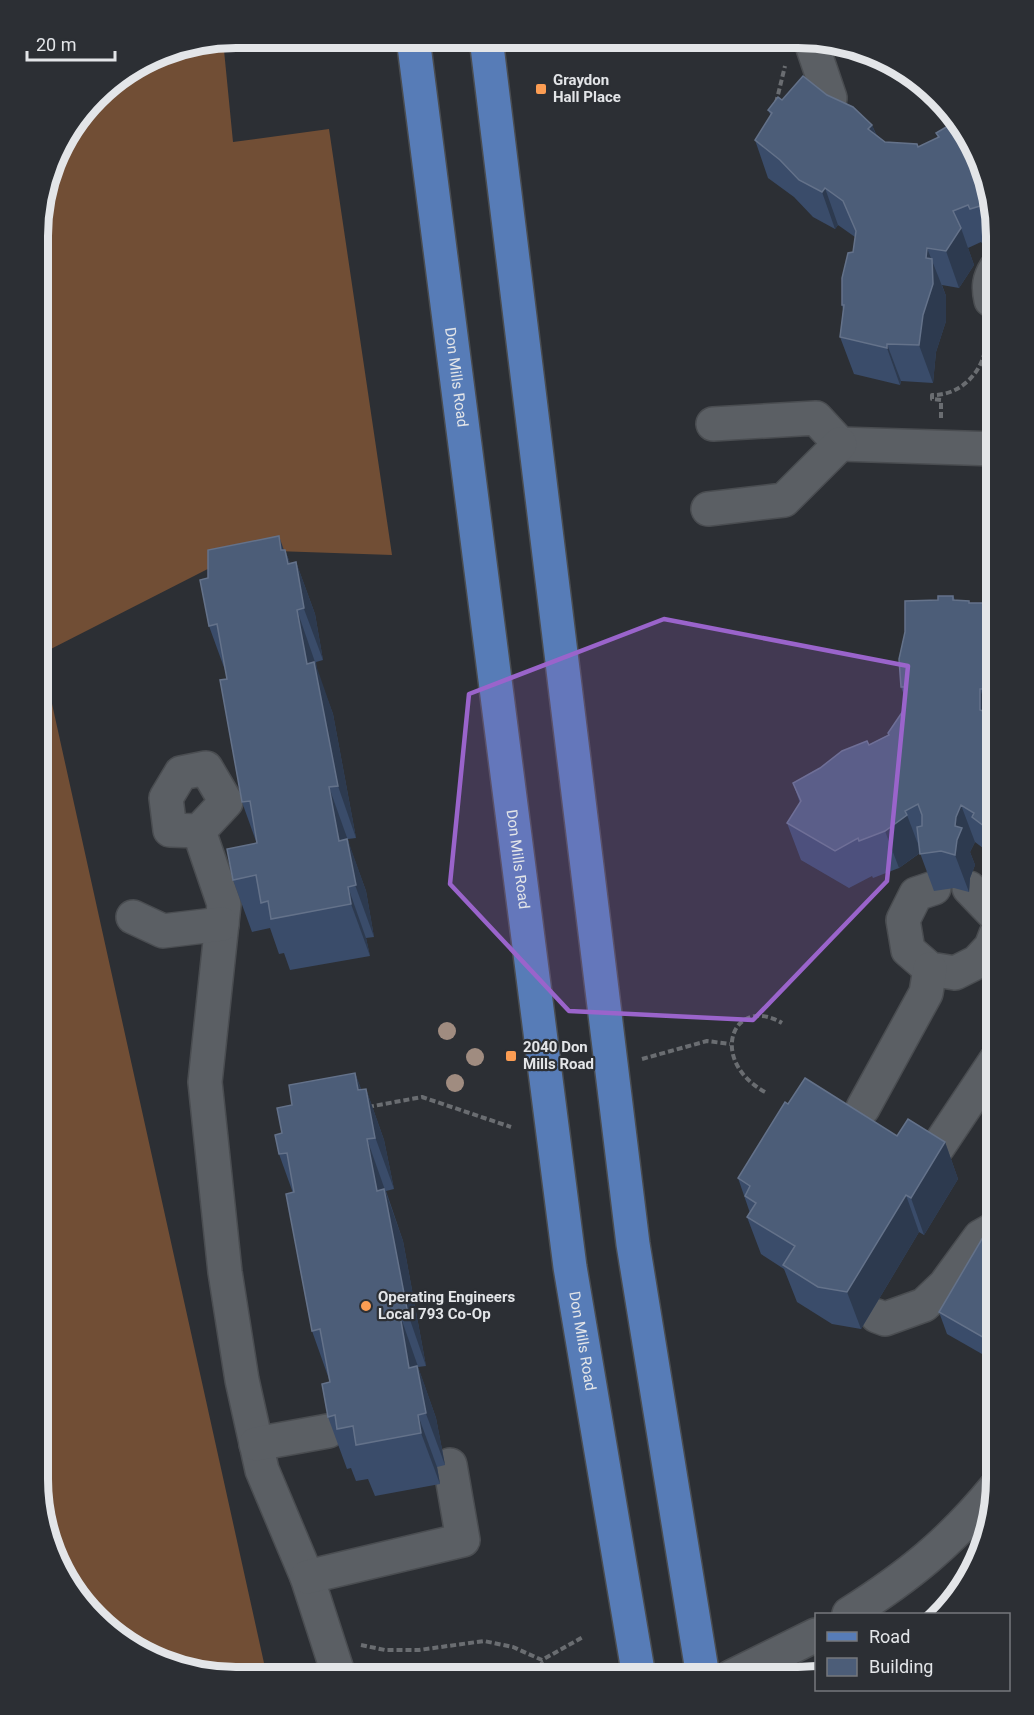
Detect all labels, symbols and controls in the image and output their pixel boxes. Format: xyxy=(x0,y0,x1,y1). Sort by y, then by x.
scale bar xyxy=(27,24,116,62)
text: 20 m xyxy=(36,34,76,55)
place label: Graydon Hall Place xyxy=(553,71,621,106)
marker: Graydon Hall Place xyxy=(534,82,548,96)
street label: Don Mills Road xyxy=(441,326,472,428)
street label: Don Mills Road xyxy=(503,808,533,910)
place label: 2040 Don Mills Road xyxy=(523,1038,594,1073)
marker: 2040 Don Mills Road xyxy=(504,1049,518,1063)
place label: Operating Engineers Local 793 Co-Op xyxy=(378,1288,515,1323)
street label: Don Mills Road xyxy=(565,1290,600,1392)
marker: Operating Engineers Local 793 Co-Op xyxy=(359,1299,373,1313)
legend xyxy=(815,1613,1010,1691)
text: Road xyxy=(869,1626,910,1647)
text: Building xyxy=(869,1656,933,1677)

